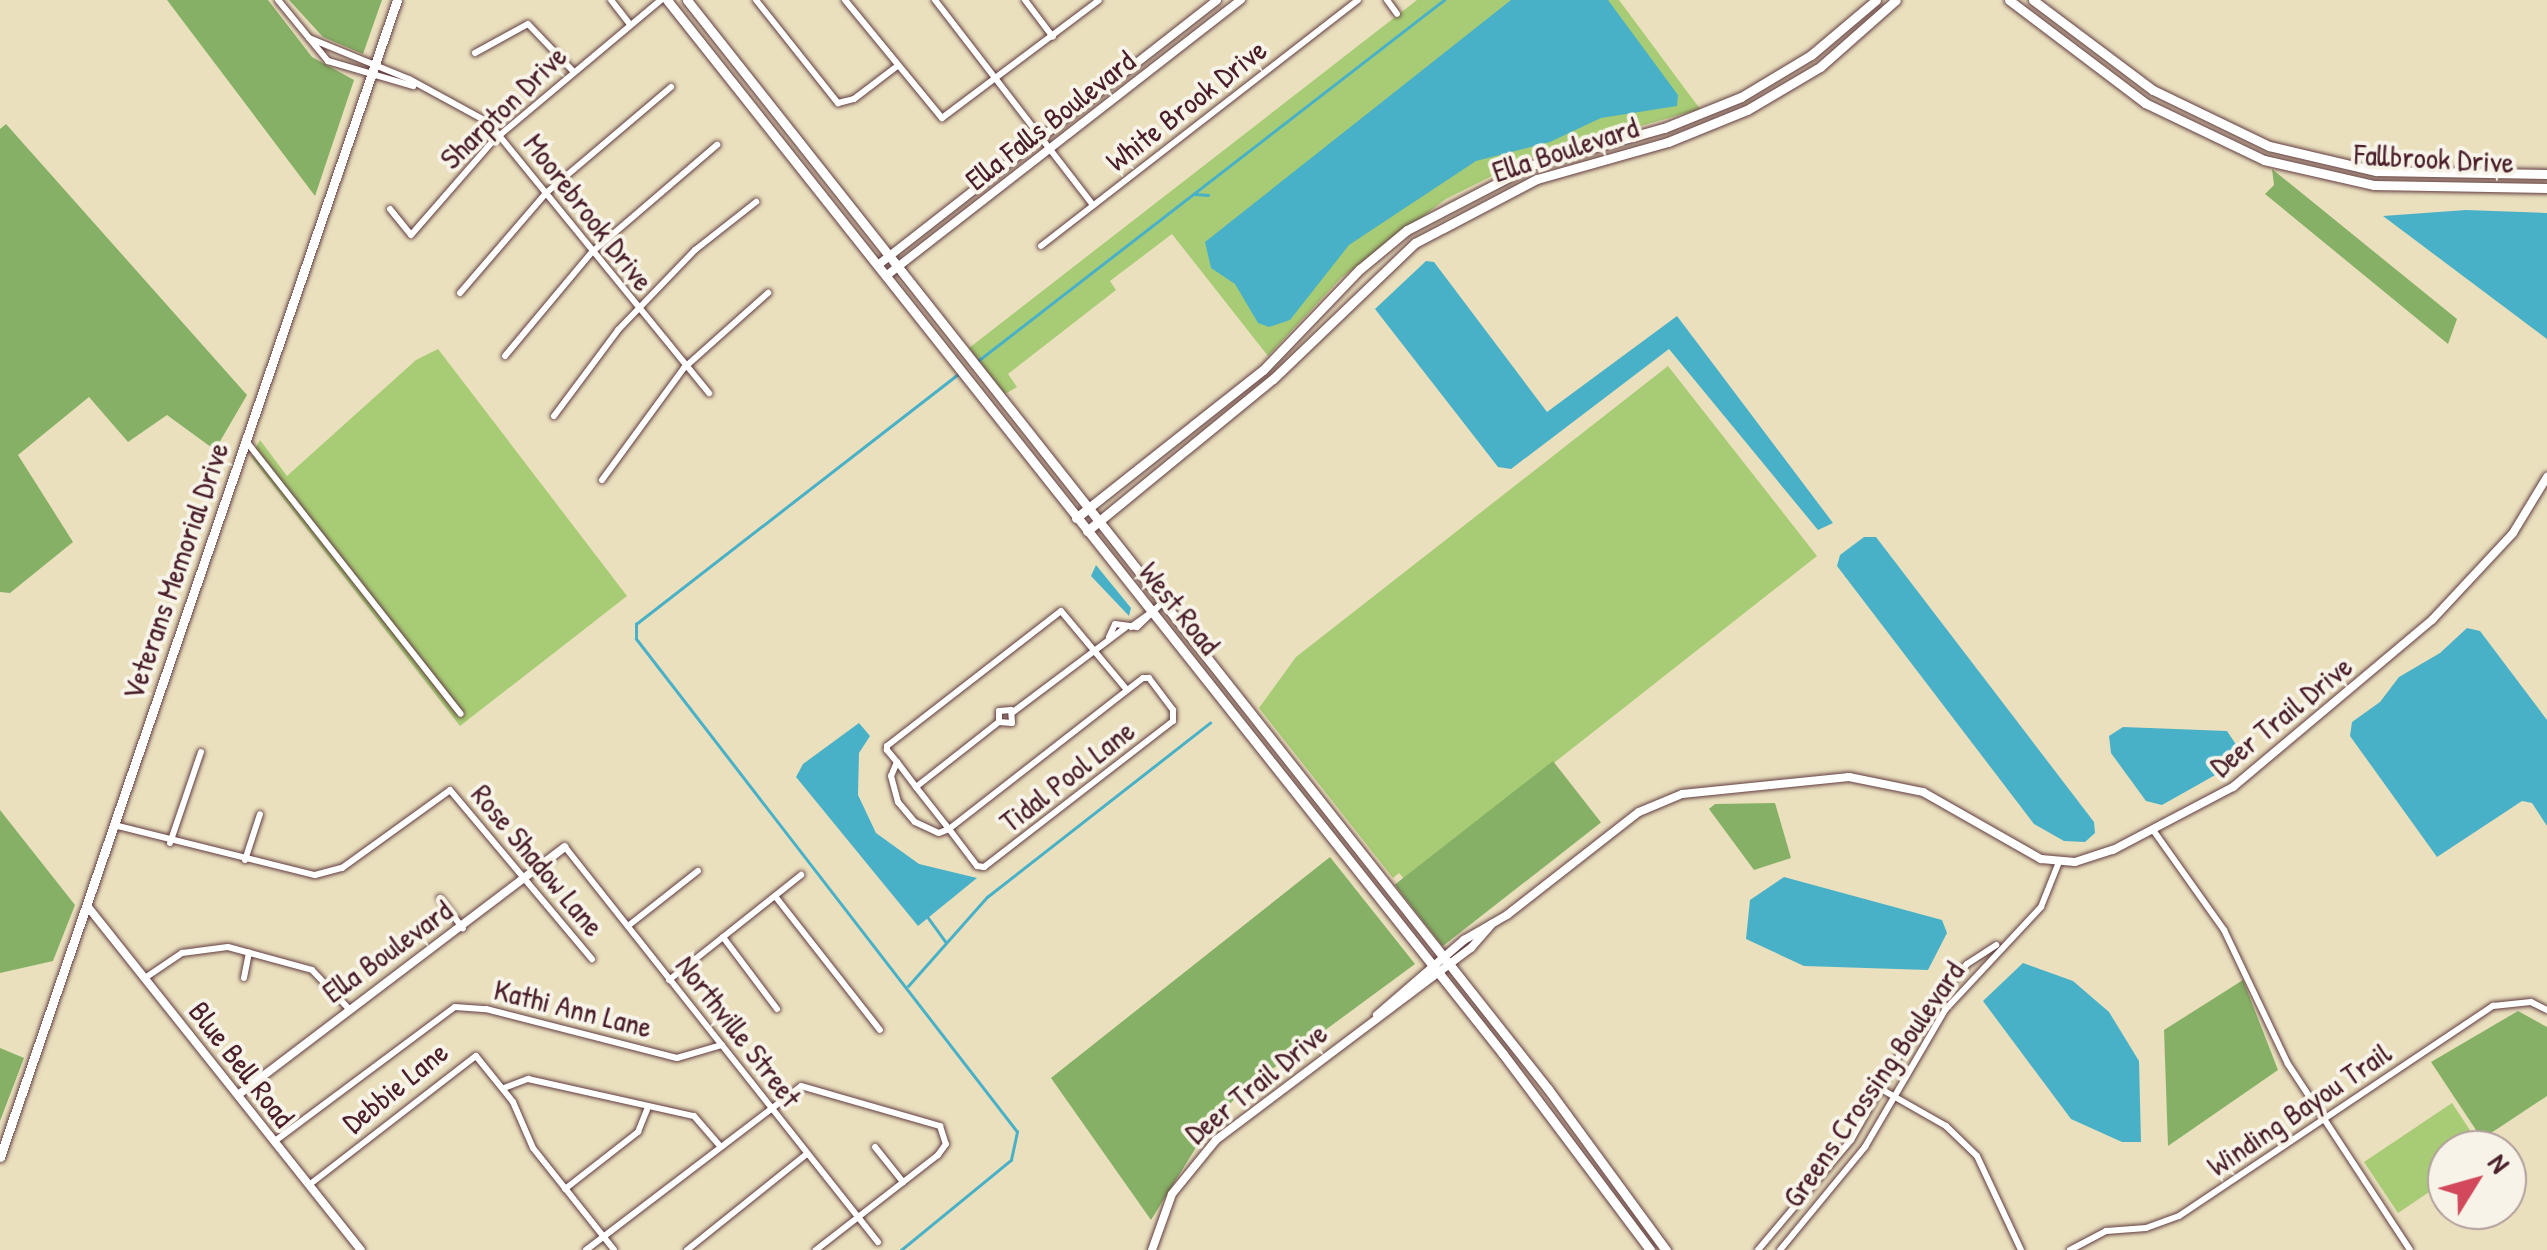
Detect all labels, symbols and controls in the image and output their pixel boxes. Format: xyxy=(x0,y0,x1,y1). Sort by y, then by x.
street label: White Brook Drive xyxy=(1099,31,1273,179)
street label: Sharpton Drive xyxy=(432,38,574,176)
street label: Ella Falls Boulevard xyxy=(958,43,1142,197)
street label: Ella Boulevard xyxy=(1488,109,1642,189)
street label: Moorebrook Drive xyxy=(517,126,661,298)
street label: Fallbrook Drive xyxy=(2353,136,2515,180)
street label: Veterans Memorial Drive xyxy=(114,437,236,705)
street label: West Road xyxy=(1132,555,1228,661)
street label: Deer Trail Drive xyxy=(2203,648,2359,784)
street label: Tidal Pool Lane xyxy=(992,712,1142,840)
street label: Rose Shadow Lane xyxy=(464,777,612,943)
street label: Ella Boulevard xyxy=(315,892,459,1010)
street label: Northville Street xyxy=(669,948,809,1114)
street label: Greens Crossing Boulevard xyxy=(1775,954,1971,1214)
street label: Kathi Ann Lane xyxy=(491,971,655,1045)
street label: Blue Bell Road xyxy=(182,994,302,1134)
street label: Deer Trail Drive xyxy=(1178,1015,1334,1151)
street label: Debbie Lane xyxy=(335,1034,455,1140)
street label: Winding Bayou Trail xyxy=(2200,1034,2398,1184)
north arrow xyxy=(2427,1130,2527,1230)
text: N xyxy=(2480,1146,2519,1181)

